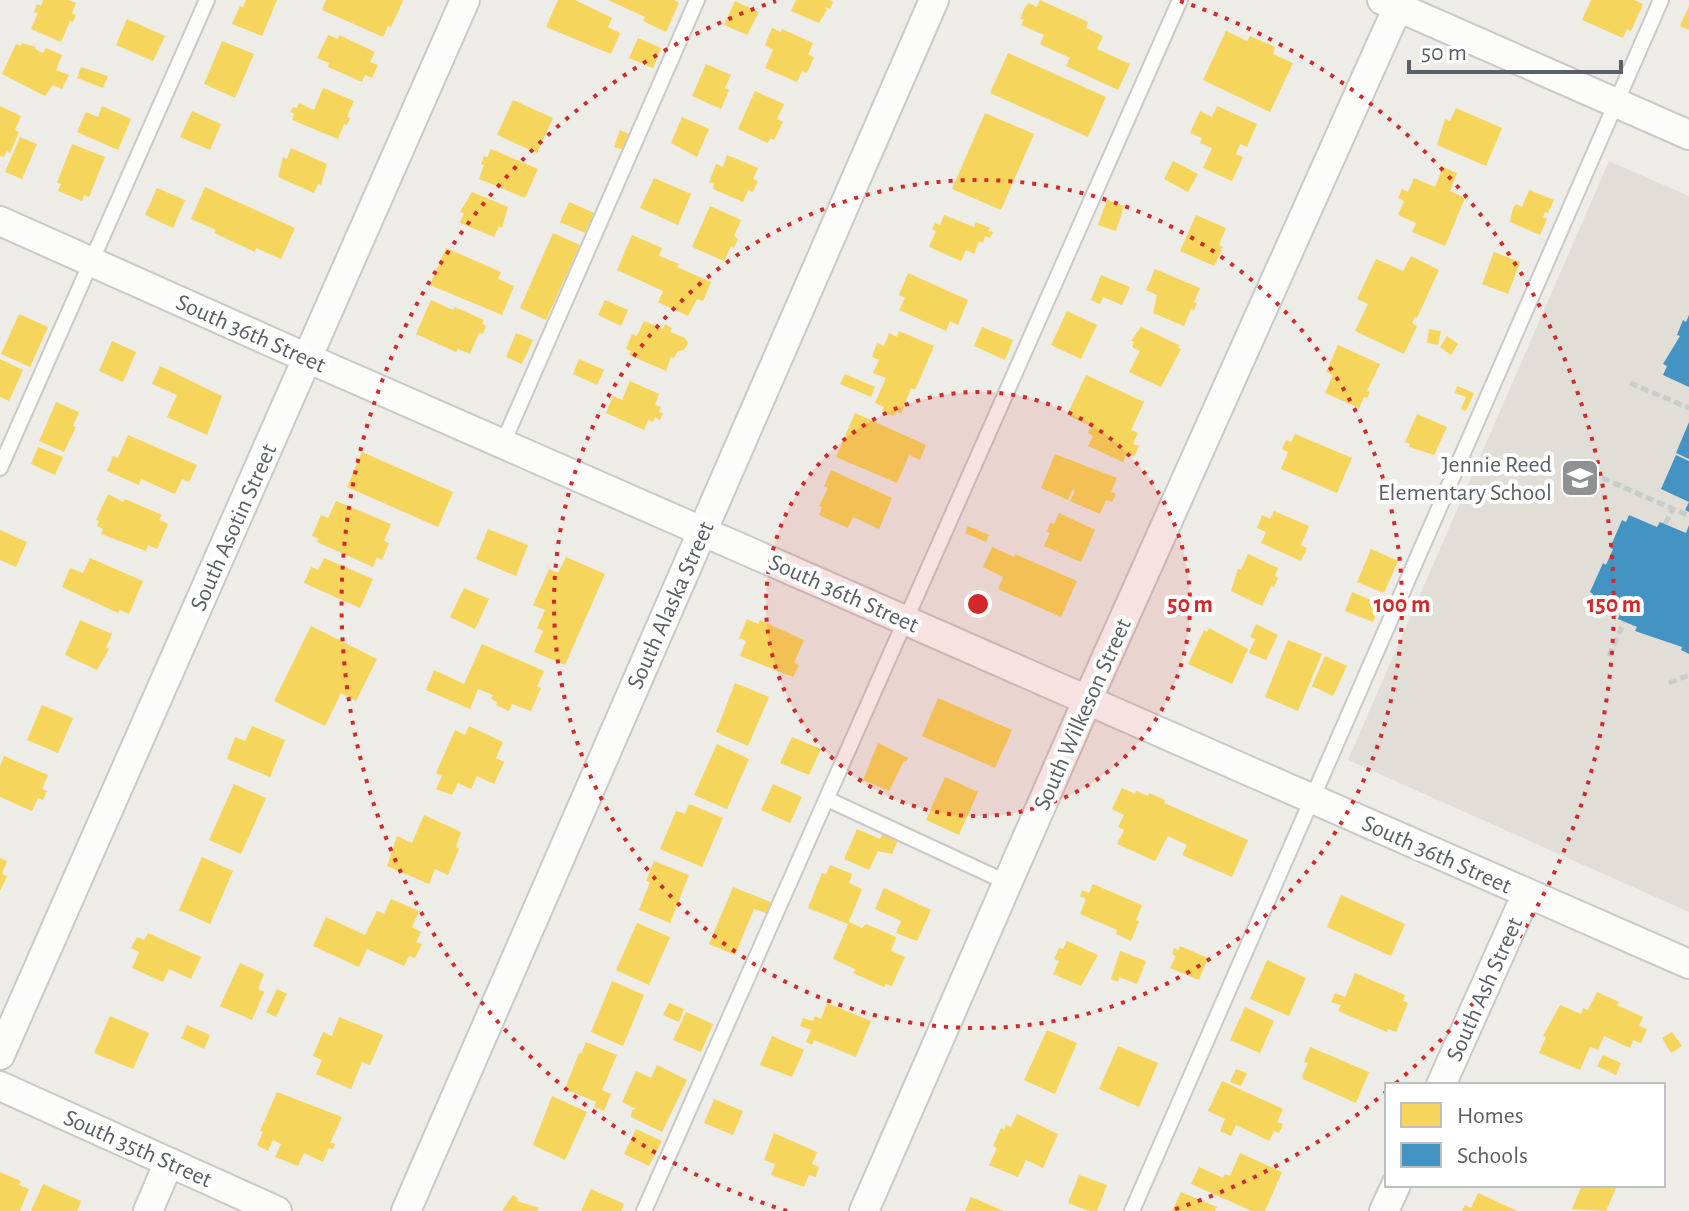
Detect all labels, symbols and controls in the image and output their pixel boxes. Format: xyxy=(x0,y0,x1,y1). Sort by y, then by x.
scale bar xyxy=(1409,24,1621,74)
text: 50 m xyxy=(1421,41,1467,65)
street label: South 36th Street xyxy=(172,290,329,378)
street label: South Asotin Street xyxy=(186,440,282,614)
place label: Jennie Reed Elementary School xyxy=(1378,453,1552,505)
school or university icon: Jennie Reed Elementary School xyxy=(1559,457,1601,499)
street label: South Alaska Street xyxy=(623,518,719,693)
street label: South 36th Street xyxy=(765,550,922,638)
centre of rings xyxy=(964,590,992,618)
text: 50 m xyxy=(1167,593,1213,617)
text: 100 m xyxy=(1374,593,1430,617)
text: 150 m xyxy=(1587,593,1641,617)
street label: South Wilkeson Street xyxy=(1030,615,1136,814)
street label: South 36th Street xyxy=(1358,811,1515,899)
street label: South Ash Street xyxy=(1442,914,1527,1065)
legend xyxy=(1385,1083,1665,1187)
text: Homes xyxy=(1457,1104,1524,1128)
street label: South 35th Street xyxy=(60,1106,216,1192)
text: Schools xyxy=(1457,1144,1528,1168)

